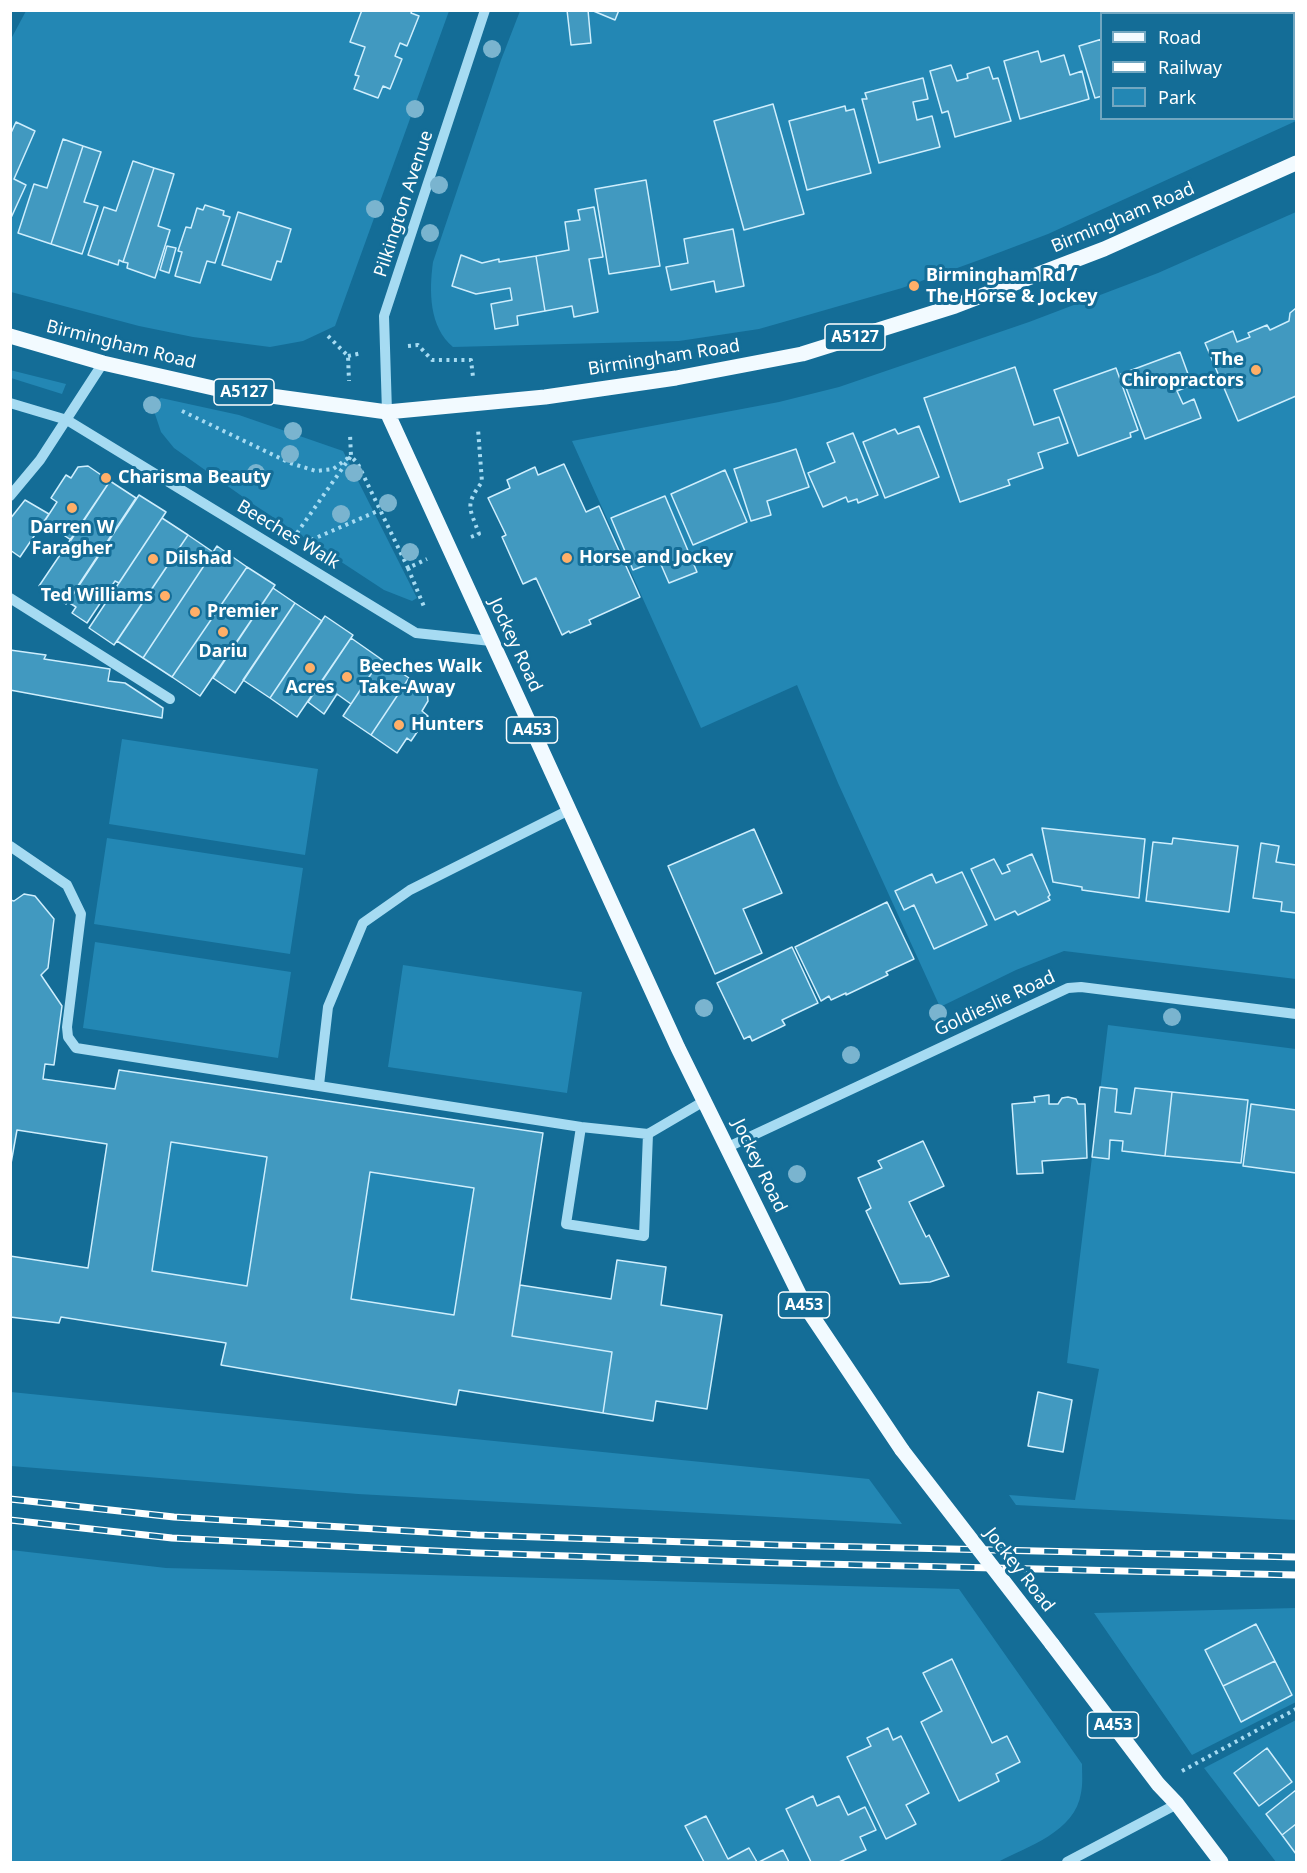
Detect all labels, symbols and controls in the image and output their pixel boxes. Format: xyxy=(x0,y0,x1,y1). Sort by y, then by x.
legend xyxy=(1100,12,1295,120)
text: Road xyxy=(1158,25,1201,49)
text: Railway xyxy=(1158,55,1222,79)
text: Park xyxy=(1158,85,1196,109)
street label: Pilkington Avenue xyxy=(370,128,438,280)
street label: Birmingham Road xyxy=(1048,178,1198,258)
place label: Birmingham Rd / The Horse & Jockey xyxy=(926,265,1098,308)
marker: Birmingham Rd / The Horse & Jockey xyxy=(907,279,921,293)
street label: Birmingham Road xyxy=(44,316,198,374)
road number: A5127 xyxy=(825,324,885,350)
street label: Birmingham Road xyxy=(587,335,741,381)
place label: The Chiropractors xyxy=(1121,349,1244,392)
marker: The Chiropractors xyxy=(1249,363,1263,377)
road number: A5127 xyxy=(214,379,274,405)
place label: Charisma Beauty xyxy=(118,467,271,489)
marker: Charisma Beauty xyxy=(99,471,113,485)
street label: Beeches Walk xyxy=(233,496,343,574)
marker: Darren W Faragher xyxy=(65,501,79,515)
place label: Darren W Faragher xyxy=(30,517,114,560)
place label: Horse and Jockey xyxy=(579,547,733,569)
place label: Dilshad xyxy=(165,548,232,570)
marker: Horse and Jockey xyxy=(560,551,574,565)
marker: Dilshad xyxy=(146,552,160,566)
place label: Ted Williams xyxy=(41,585,153,607)
marker: Ted Williams xyxy=(158,589,172,603)
street label: Jockey Road xyxy=(484,595,546,695)
place label: Premier xyxy=(207,601,278,623)
marker: Premier xyxy=(188,605,202,619)
marker: Dariu xyxy=(216,625,230,639)
place label: Dariu xyxy=(198,641,248,663)
place label: Beeches Walk Take-Away xyxy=(359,656,482,698)
marker: Acres xyxy=(303,661,317,675)
marker: Beeches Walk Take-Away xyxy=(340,670,354,684)
place label: Acres xyxy=(285,677,335,699)
place label: Hunters xyxy=(411,714,484,736)
road number: A453 xyxy=(506,717,558,743)
marker: Hunters xyxy=(392,718,406,732)
street label: Goldieslie Road xyxy=(931,967,1059,1041)
street label: Jockey Road xyxy=(727,1116,791,1216)
road number: A453 xyxy=(778,1292,830,1318)
street label: Jockey Road xyxy=(979,1524,1059,1616)
road number: A453 xyxy=(1088,1712,1138,1738)

